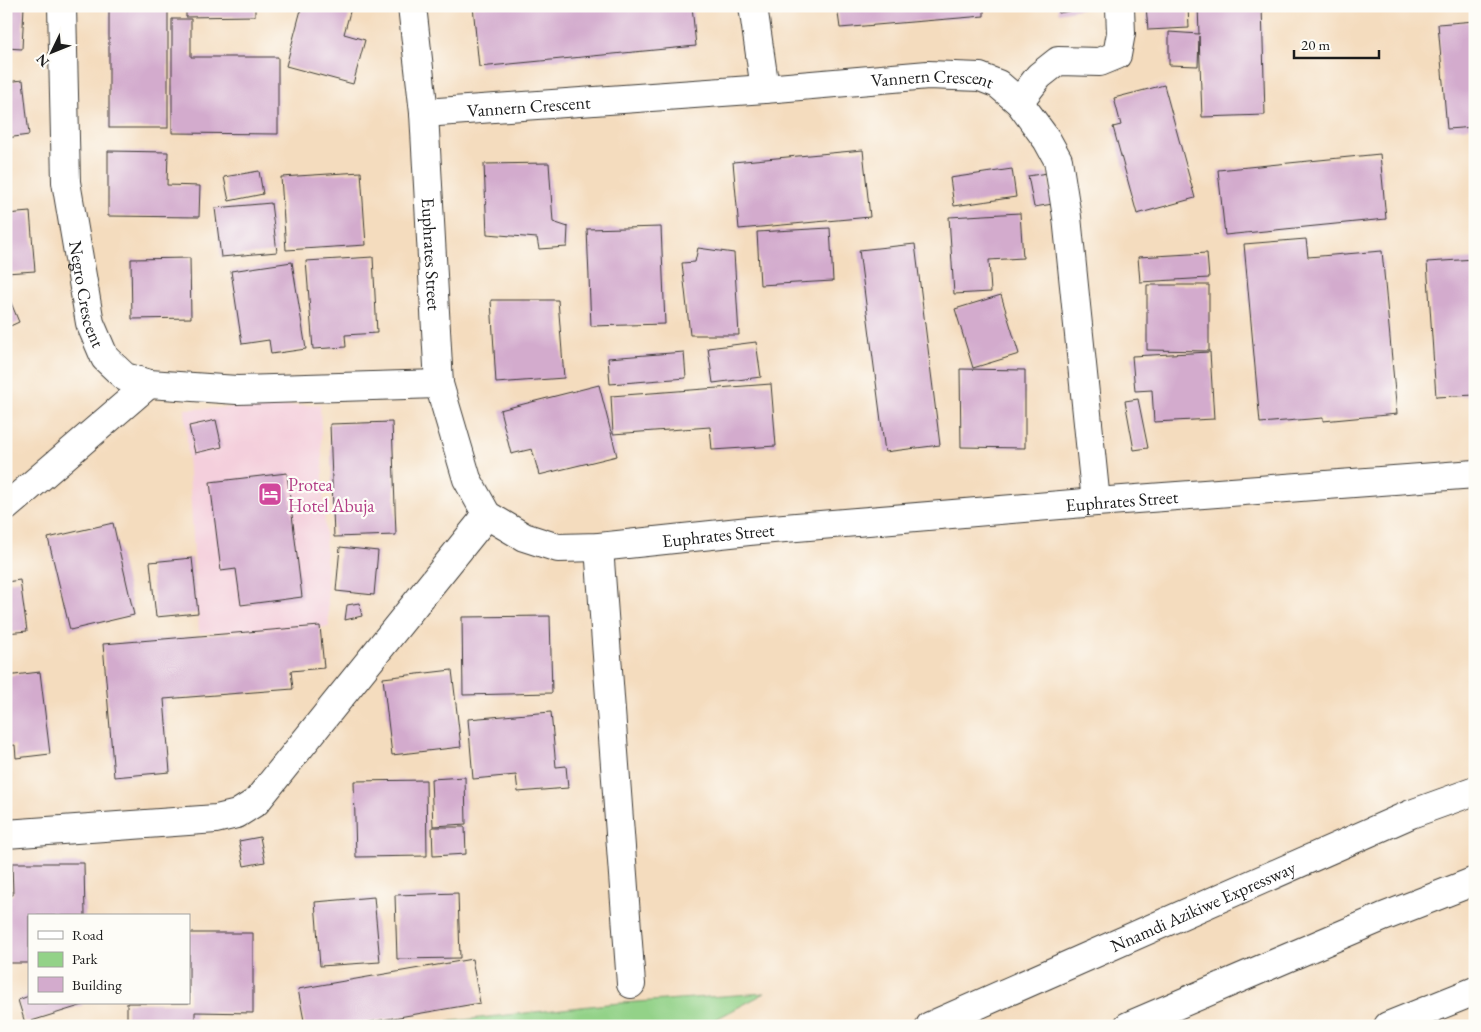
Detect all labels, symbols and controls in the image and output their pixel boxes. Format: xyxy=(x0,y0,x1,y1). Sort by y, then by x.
north arrow xyxy=(28,28,78,78)
scale bar xyxy=(1294,28,1378,60)
text: 20 m xyxy=(1301,35,1330,54)
text: N xyxy=(32,50,53,71)
street label: Vannern Crescent xyxy=(870,63,998,93)
street label: Vannern Crescent xyxy=(466,90,591,121)
street label: Euphrates Street xyxy=(417,197,446,311)
street label: Negro Crescent xyxy=(65,239,111,351)
place label: Protea Hotel Abuja xyxy=(288,473,375,517)
hotel icon: Protea Hotel Abuja xyxy=(257,481,283,507)
street label: Euphrates Street xyxy=(1065,484,1179,516)
street label: Euphrates Street xyxy=(661,517,776,552)
street label: Nnamdi Azikiwe Expressway xyxy=(1107,855,1299,957)
legend xyxy=(28,914,190,1004)
text: Road xyxy=(72,925,104,944)
text: Park xyxy=(72,949,99,968)
text: Building xyxy=(72,975,122,994)

